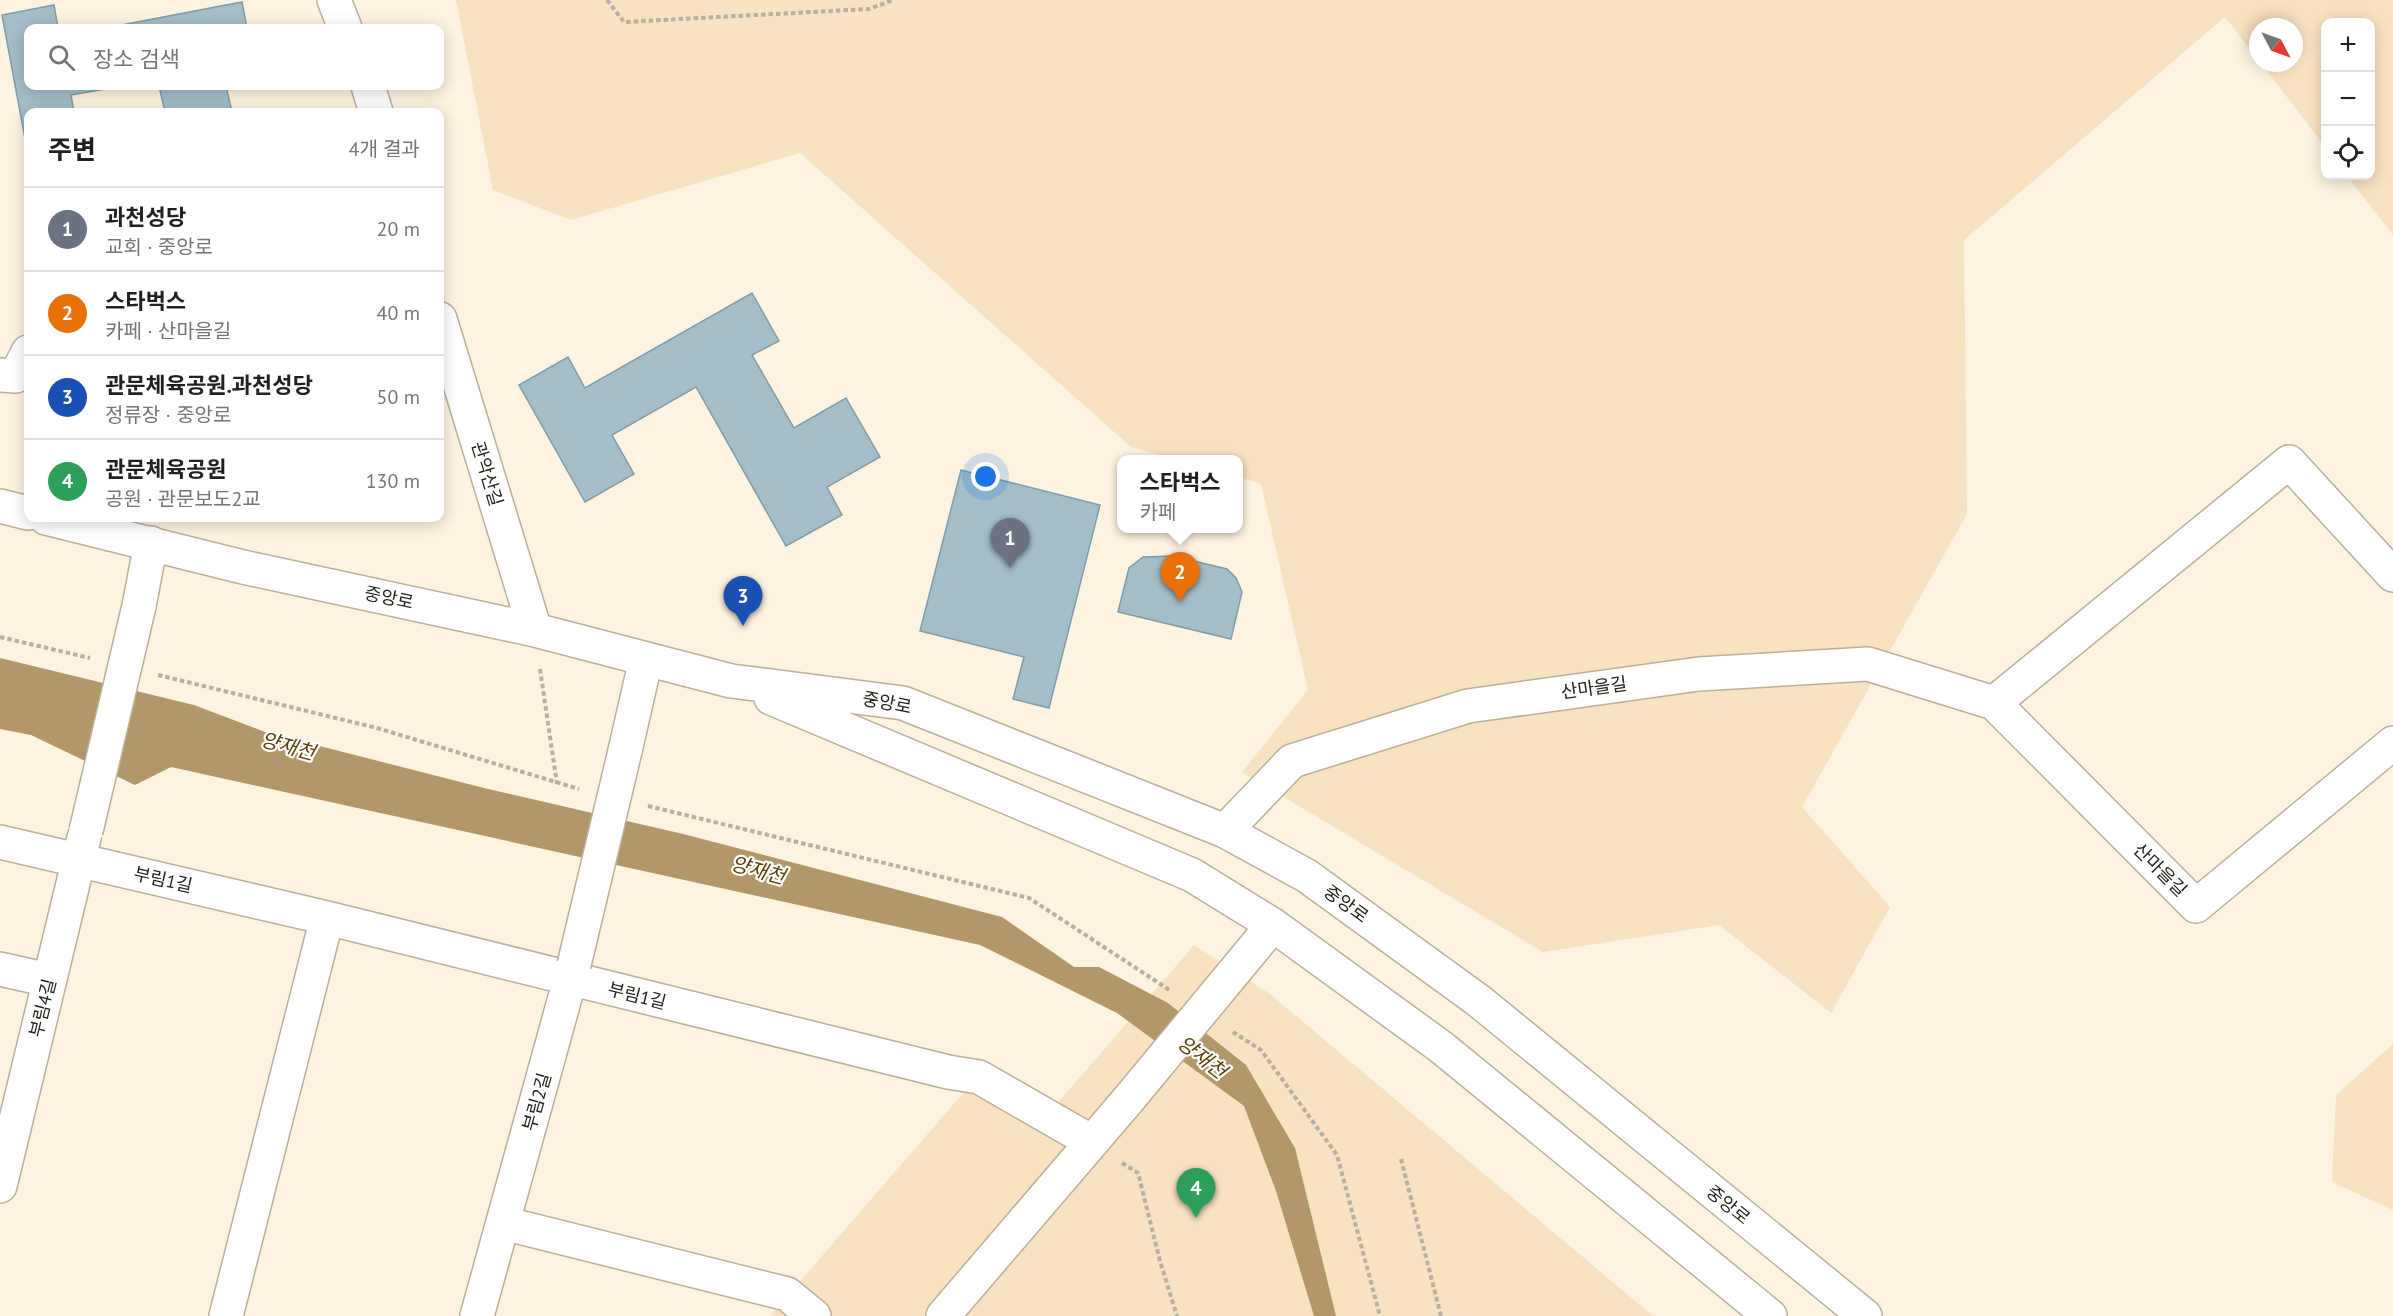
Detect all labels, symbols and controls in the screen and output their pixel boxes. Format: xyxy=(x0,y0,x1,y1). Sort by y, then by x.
north arrow xyxy=(2249,18,2303,72)
map controls xyxy=(2321,18,2375,180)
button: + xyxy=(2321,18,2375,72)
search box xyxy=(24,24,444,90)
icon: search xyxy=(45,41,78,74)
text: 장소 검색 xyxy=(93,45,180,73)
button: − xyxy=(2321,72,2375,126)
button: locate xyxy=(2321,126,2375,180)
text: 주변 xyxy=(48,133,96,166)
text: 4개 결과 xyxy=(349,136,420,162)
text: 과천성당 xyxy=(105,203,186,231)
text: 1 xyxy=(62,216,73,242)
text: 20 m xyxy=(377,216,420,242)
text: 교회 · 중앙로 xyxy=(105,234,213,260)
text: 스타벅스 xyxy=(105,287,186,315)
text: 2 xyxy=(62,300,73,326)
text: 40 m xyxy=(377,300,420,326)
text: 카페 · 산마을길 xyxy=(105,318,231,344)
text: 관문체육공원.과천성당 xyxy=(105,371,313,399)
text: 3 xyxy=(62,384,73,410)
text: 50 m xyxy=(377,384,420,410)
text: 정류장 · 중앙로 xyxy=(105,402,231,428)
street label: 관악산길 xyxy=(467,439,508,509)
text: 관문체육공원 xyxy=(105,455,226,483)
popup xyxy=(1117,455,1243,533)
your location xyxy=(971,462,1000,491)
text: 4 xyxy=(62,468,73,494)
text: 130 m xyxy=(366,468,420,494)
text: 스타벅스 xyxy=(1140,468,1220,496)
text: 공원 · 관문보도2교 xyxy=(105,486,261,512)
text: 카페 xyxy=(1140,499,1176,525)
pin: 1 xyxy=(990,518,1030,568)
pin: 2 xyxy=(1160,552,1200,602)
pin: 3 xyxy=(724,576,762,626)
street label: 중앙로 xyxy=(362,581,416,614)
street label: 산마을길 xyxy=(1560,672,1628,704)
street label: 중앙로 xyxy=(861,686,914,719)
water label: 양재천 xyxy=(258,726,321,766)
street label: 산마을길 xyxy=(2129,838,2192,901)
water label: 양재천 xyxy=(728,850,791,890)
street label: 부림1길 xyxy=(132,862,195,897)
street label: 중앙로 xyxy=(1319,880,1373,928)
street label: 부림4길 xyxy=(24,976,61,1040)
street label: 부림1길 xyxy=(605,977,669,1014)
water label: 양재천 xyxy=(1172,1030,1234,1086)
street label: 부림2길 xyxy=(517,1070,556,1134)
pin: 4 xyxy=(1176,1168,1216,1218)
street label: 중앙로 xyxy=(1702,1180,1755,1229)

